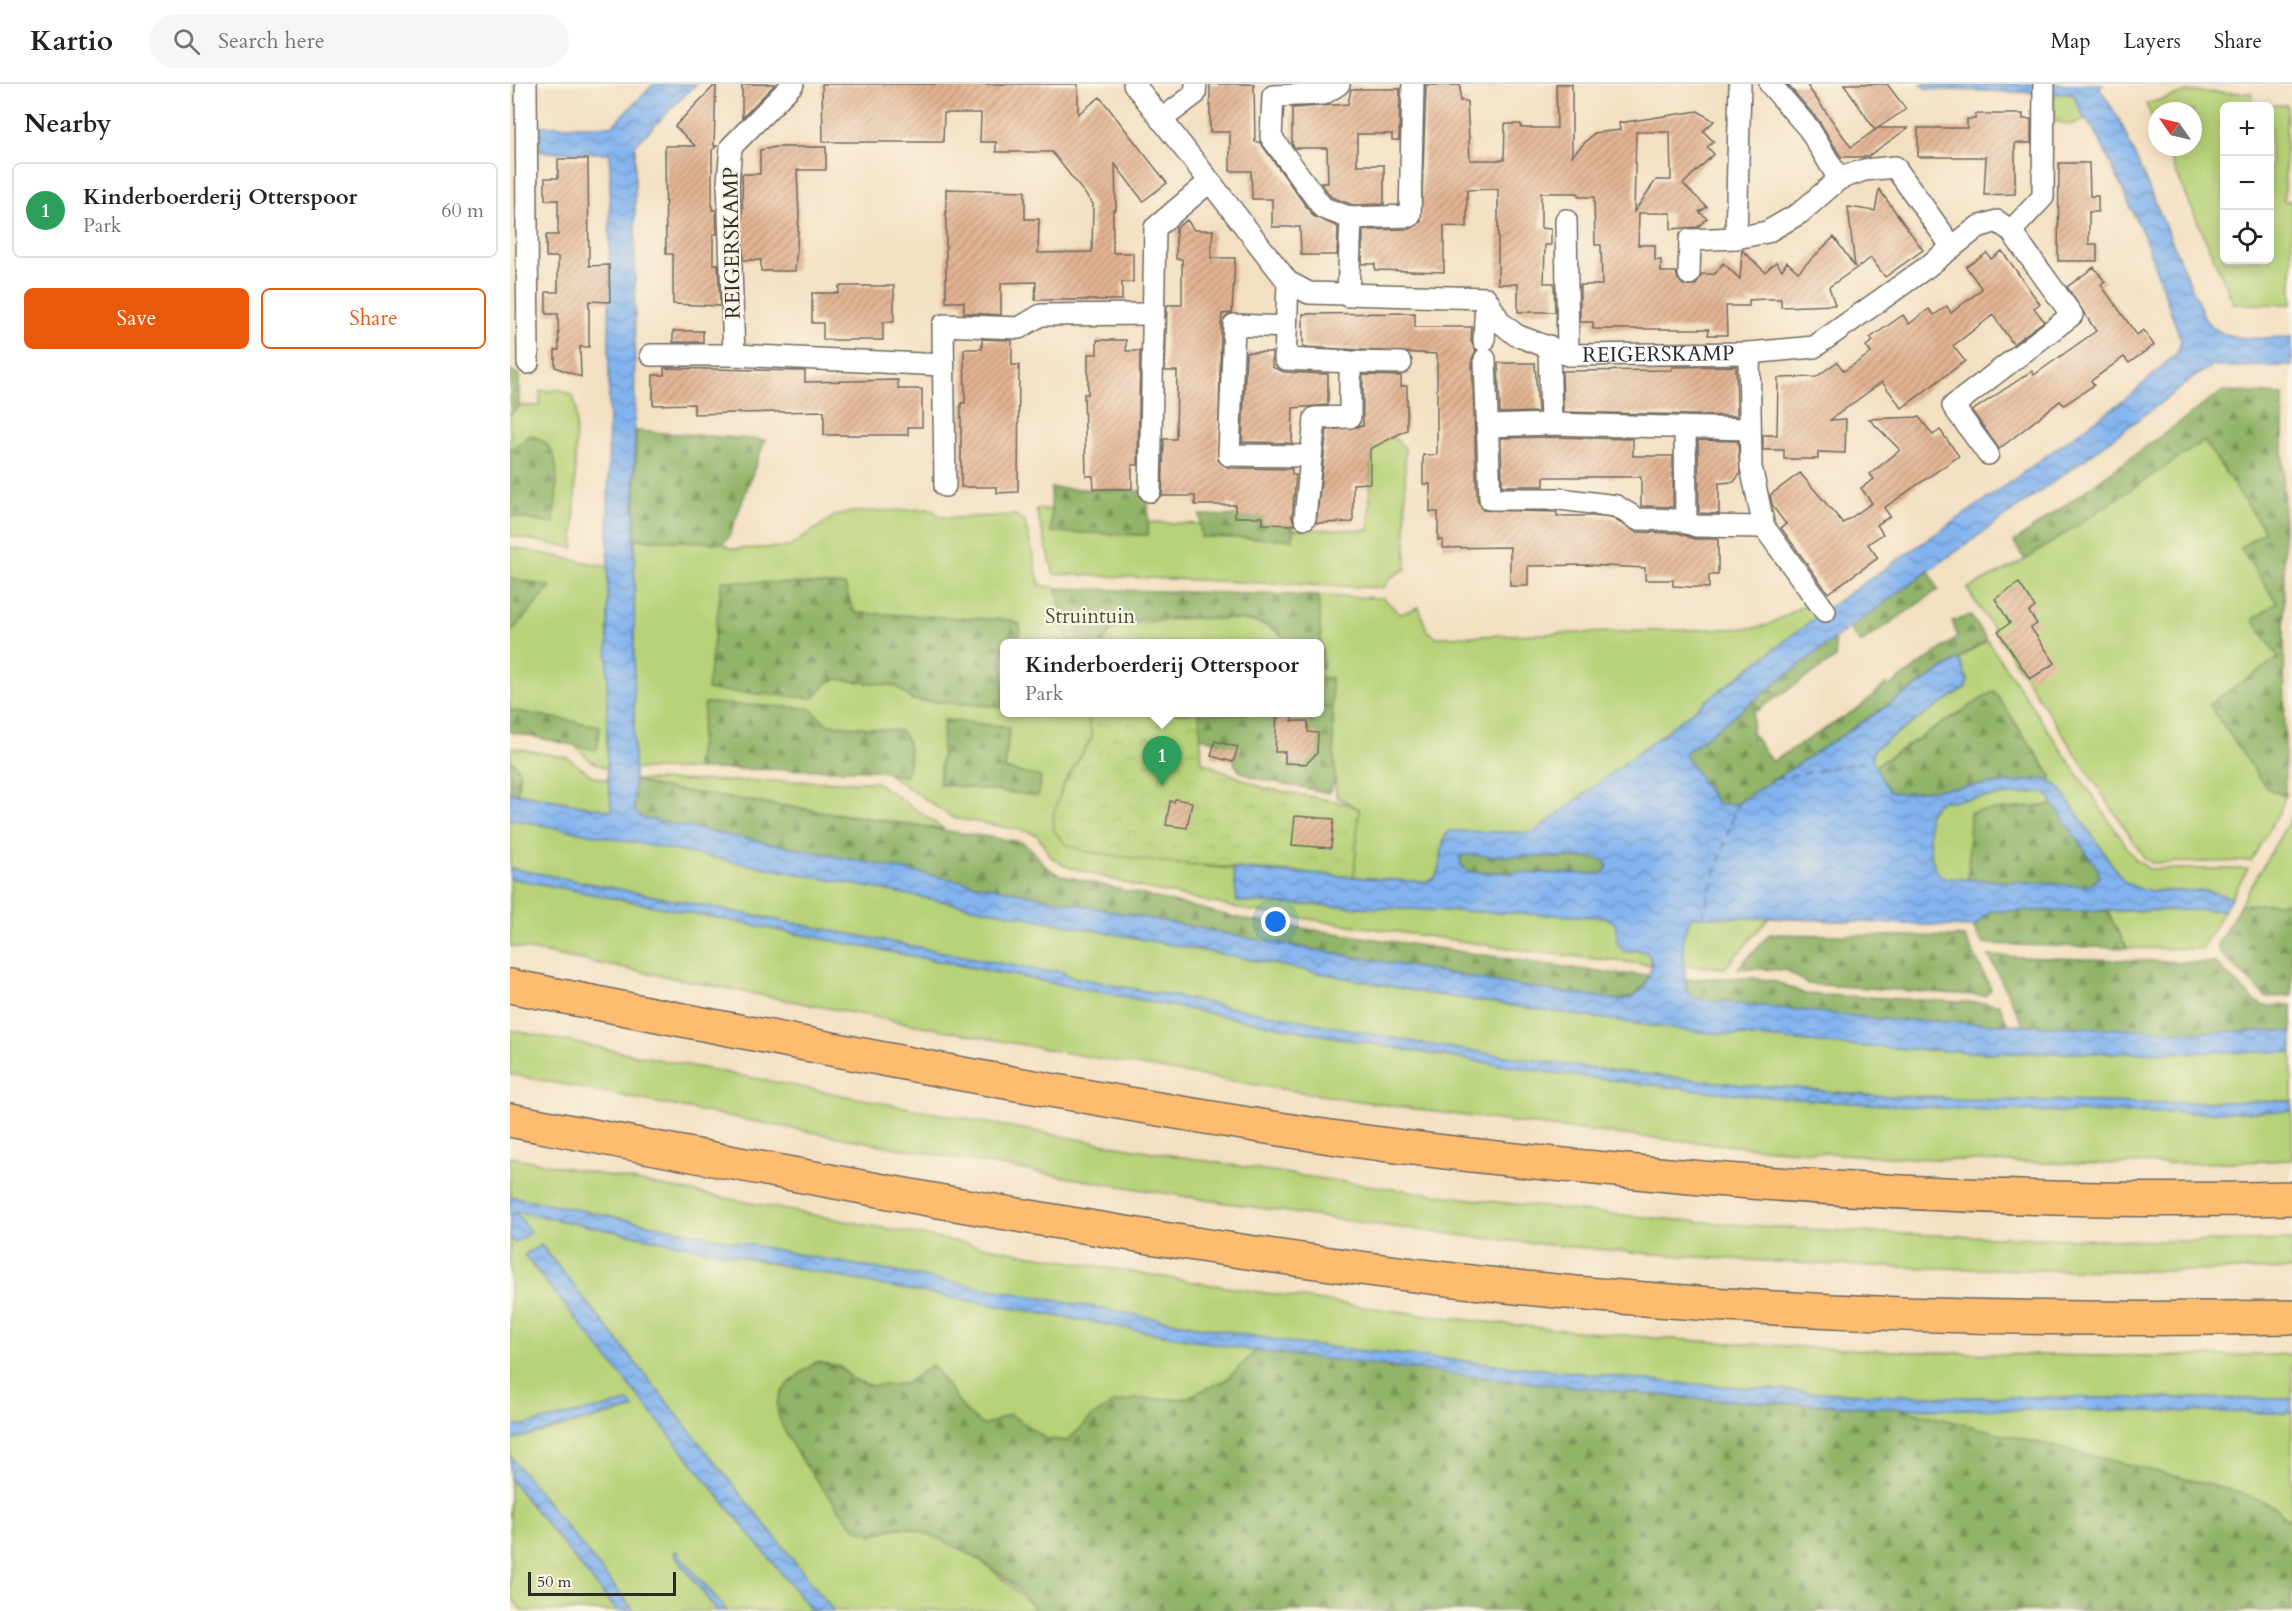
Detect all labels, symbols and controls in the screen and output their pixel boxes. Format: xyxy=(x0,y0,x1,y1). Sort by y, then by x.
search box xyxy=(149,14,569,68)
text: Kartio xyxy=(30,22,113,60)
icon: search xyxy=(170,25,203,58)
text: Search here xyxy=(218,26,325,56)
text: Map xyxy=(2051,27,2091,56)
text: Layers xyxy=(2124,27,2181,56)
text: Share xyxy=(2214,27,2262,56)
north arrow xyxy=(2148,102,2202,156)
map controls xyxy=(2220,102,2274,264)
button: + xyxy=(2220,102,2274,156)
text: Nearby xyxy=(24,106,112,141)
button: − xyxy=(2220,156,2274,210)
street label: REIGERSKAMP xyxy=(716,167,748,319)
text: Kinderboerderij Otterspoor xyxy=(83,182,357,212)
text: 1 xyxy=(40,197,51,224)
text: 60 m xyxy=(441,197,484,224)
button: locate xyxy=(2220,210,2274,264)
text: Park xyxy=(83,212,121,239)
button: Save xyxy=(24,288,249,349)
button: Share xyxy=(261,288,486,349)
street label: REIGERSKAMP xyxy=(1582,339,1735,369)
park label: Struintuin xyxy=(1045,602,1135,631)
popup xyxy=(1000,639,1324,717)
text: Kinderboerderij Otterspoor xyxy=(1025,650,1299,680)
text: Park xyxy=(1025,680,1063,707)
pin: 1 xyxy=(1142,736,1182,786)
your location xyxy=(1261,907,1290,936)
scale bar xyxy=(528,1569,676,1596)
text: 50 m xyxy=(537,1571,571,1593)

